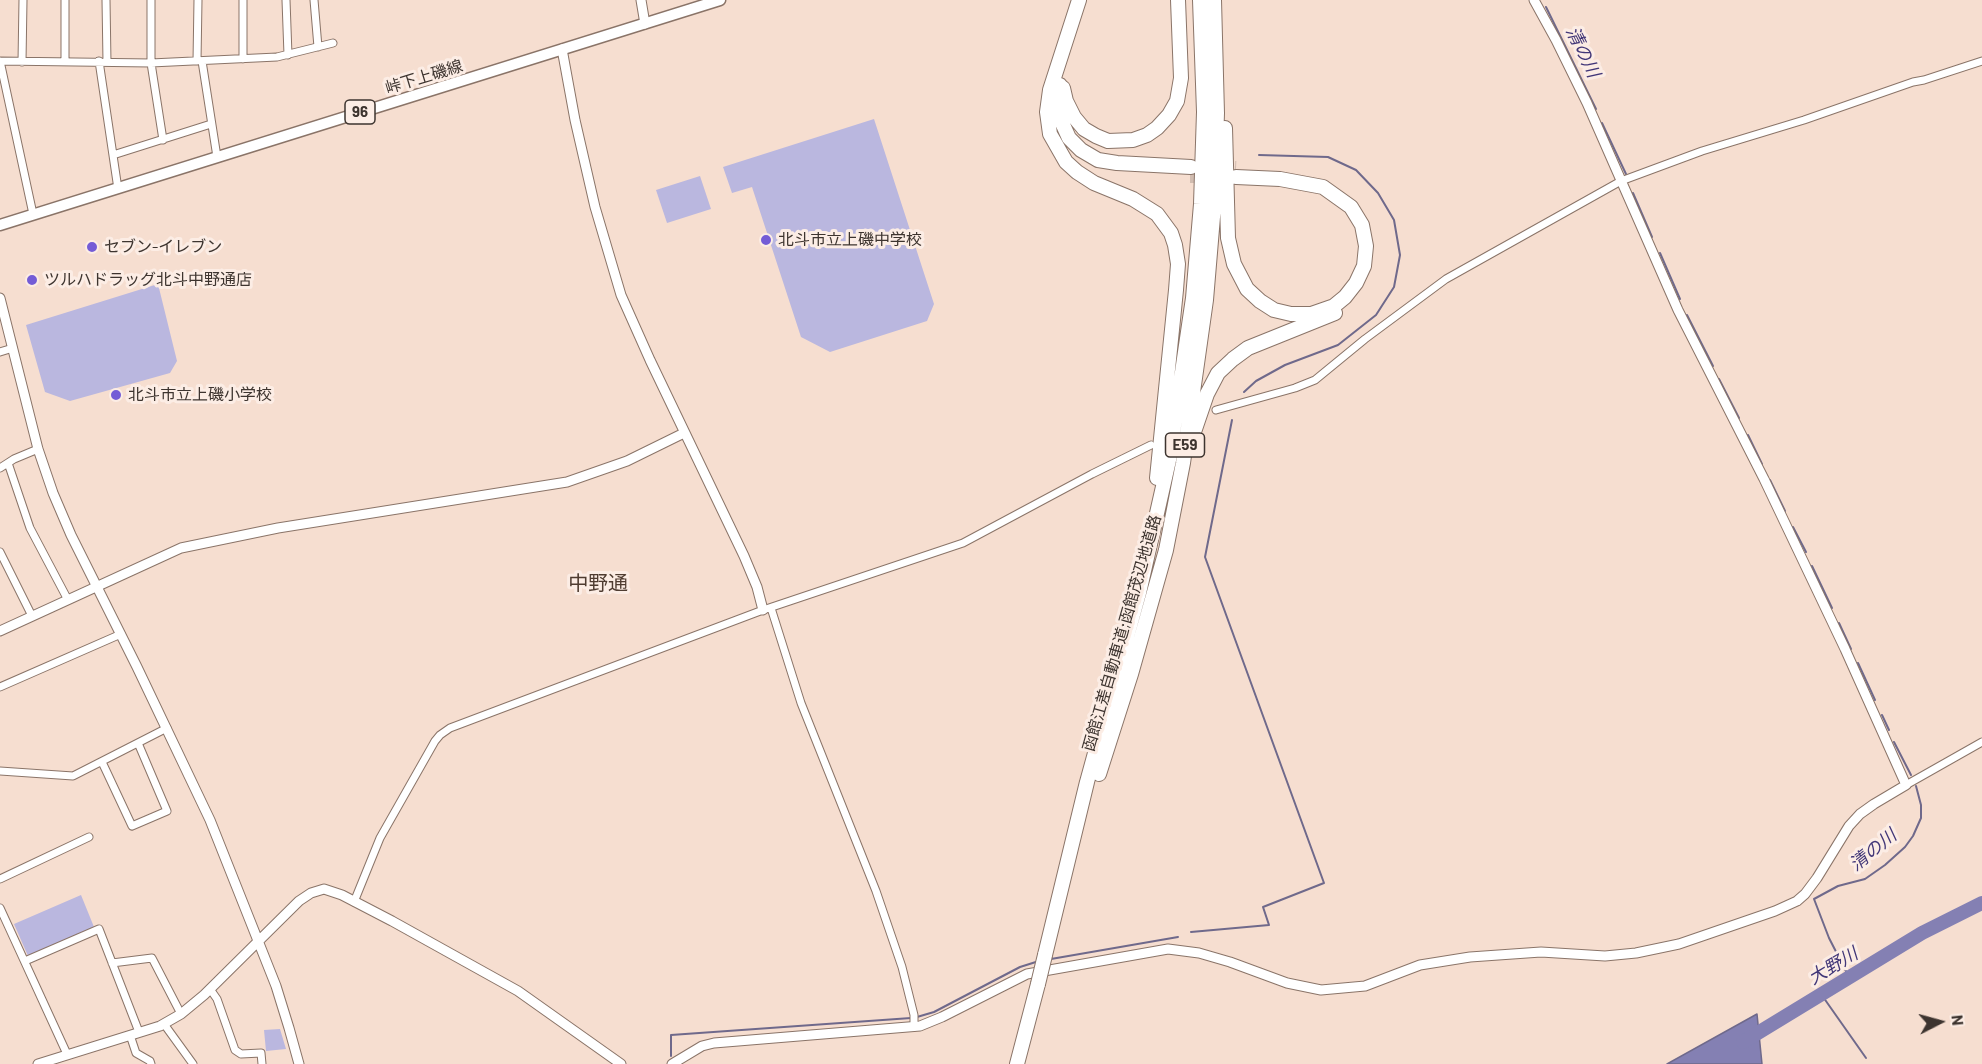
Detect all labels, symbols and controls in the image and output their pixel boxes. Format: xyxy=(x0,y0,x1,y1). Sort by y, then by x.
water label: 清の川 xyxy=(1561,23,1605,81)
street label: 峠下上磯線 xyxy=(383,56,465,98)
road number: 96 xyxy=(345,100,375,124)
place label: 北斗市立上磯中学校 xyxy=(778,230,922,250)
marker: 北斗市立上磯中学校 xyxy=(759,233,773,247)
place label: セブン-イレブン xyxy=(104,237,222,257)
marker: セブン-イレブン xyxy=(85,240,99,254)
place label: ツルハドラッグ北斗中野通店 xyxy=(44,270,252,290)
marker: ツルハドラッグ北斗中野通店 xyxy=(25,273,39,287)
place label: 北斗市立上磯小学校 xyxy=(128,385,272,405)
marker: 北斗市立上磯小学校 xyxy=(109,388,123,402)
road number: E59 xyxy=(1166,433,1204,457)
street label: 函館江差自動車道;函館茂辺地道路 xyxy=(1079,513,1165,753)
district label: 中野通 xyxy=(568,571,628,595)
water label: 清の川 xyxy=(1845,825,1901,875)
water label: 大野川 xyxy=(1804,943,1862,989)
north arrow xyxy=(1910,992,1970,1052)
text: N xyxy=(1948,1014,1968,1026)

